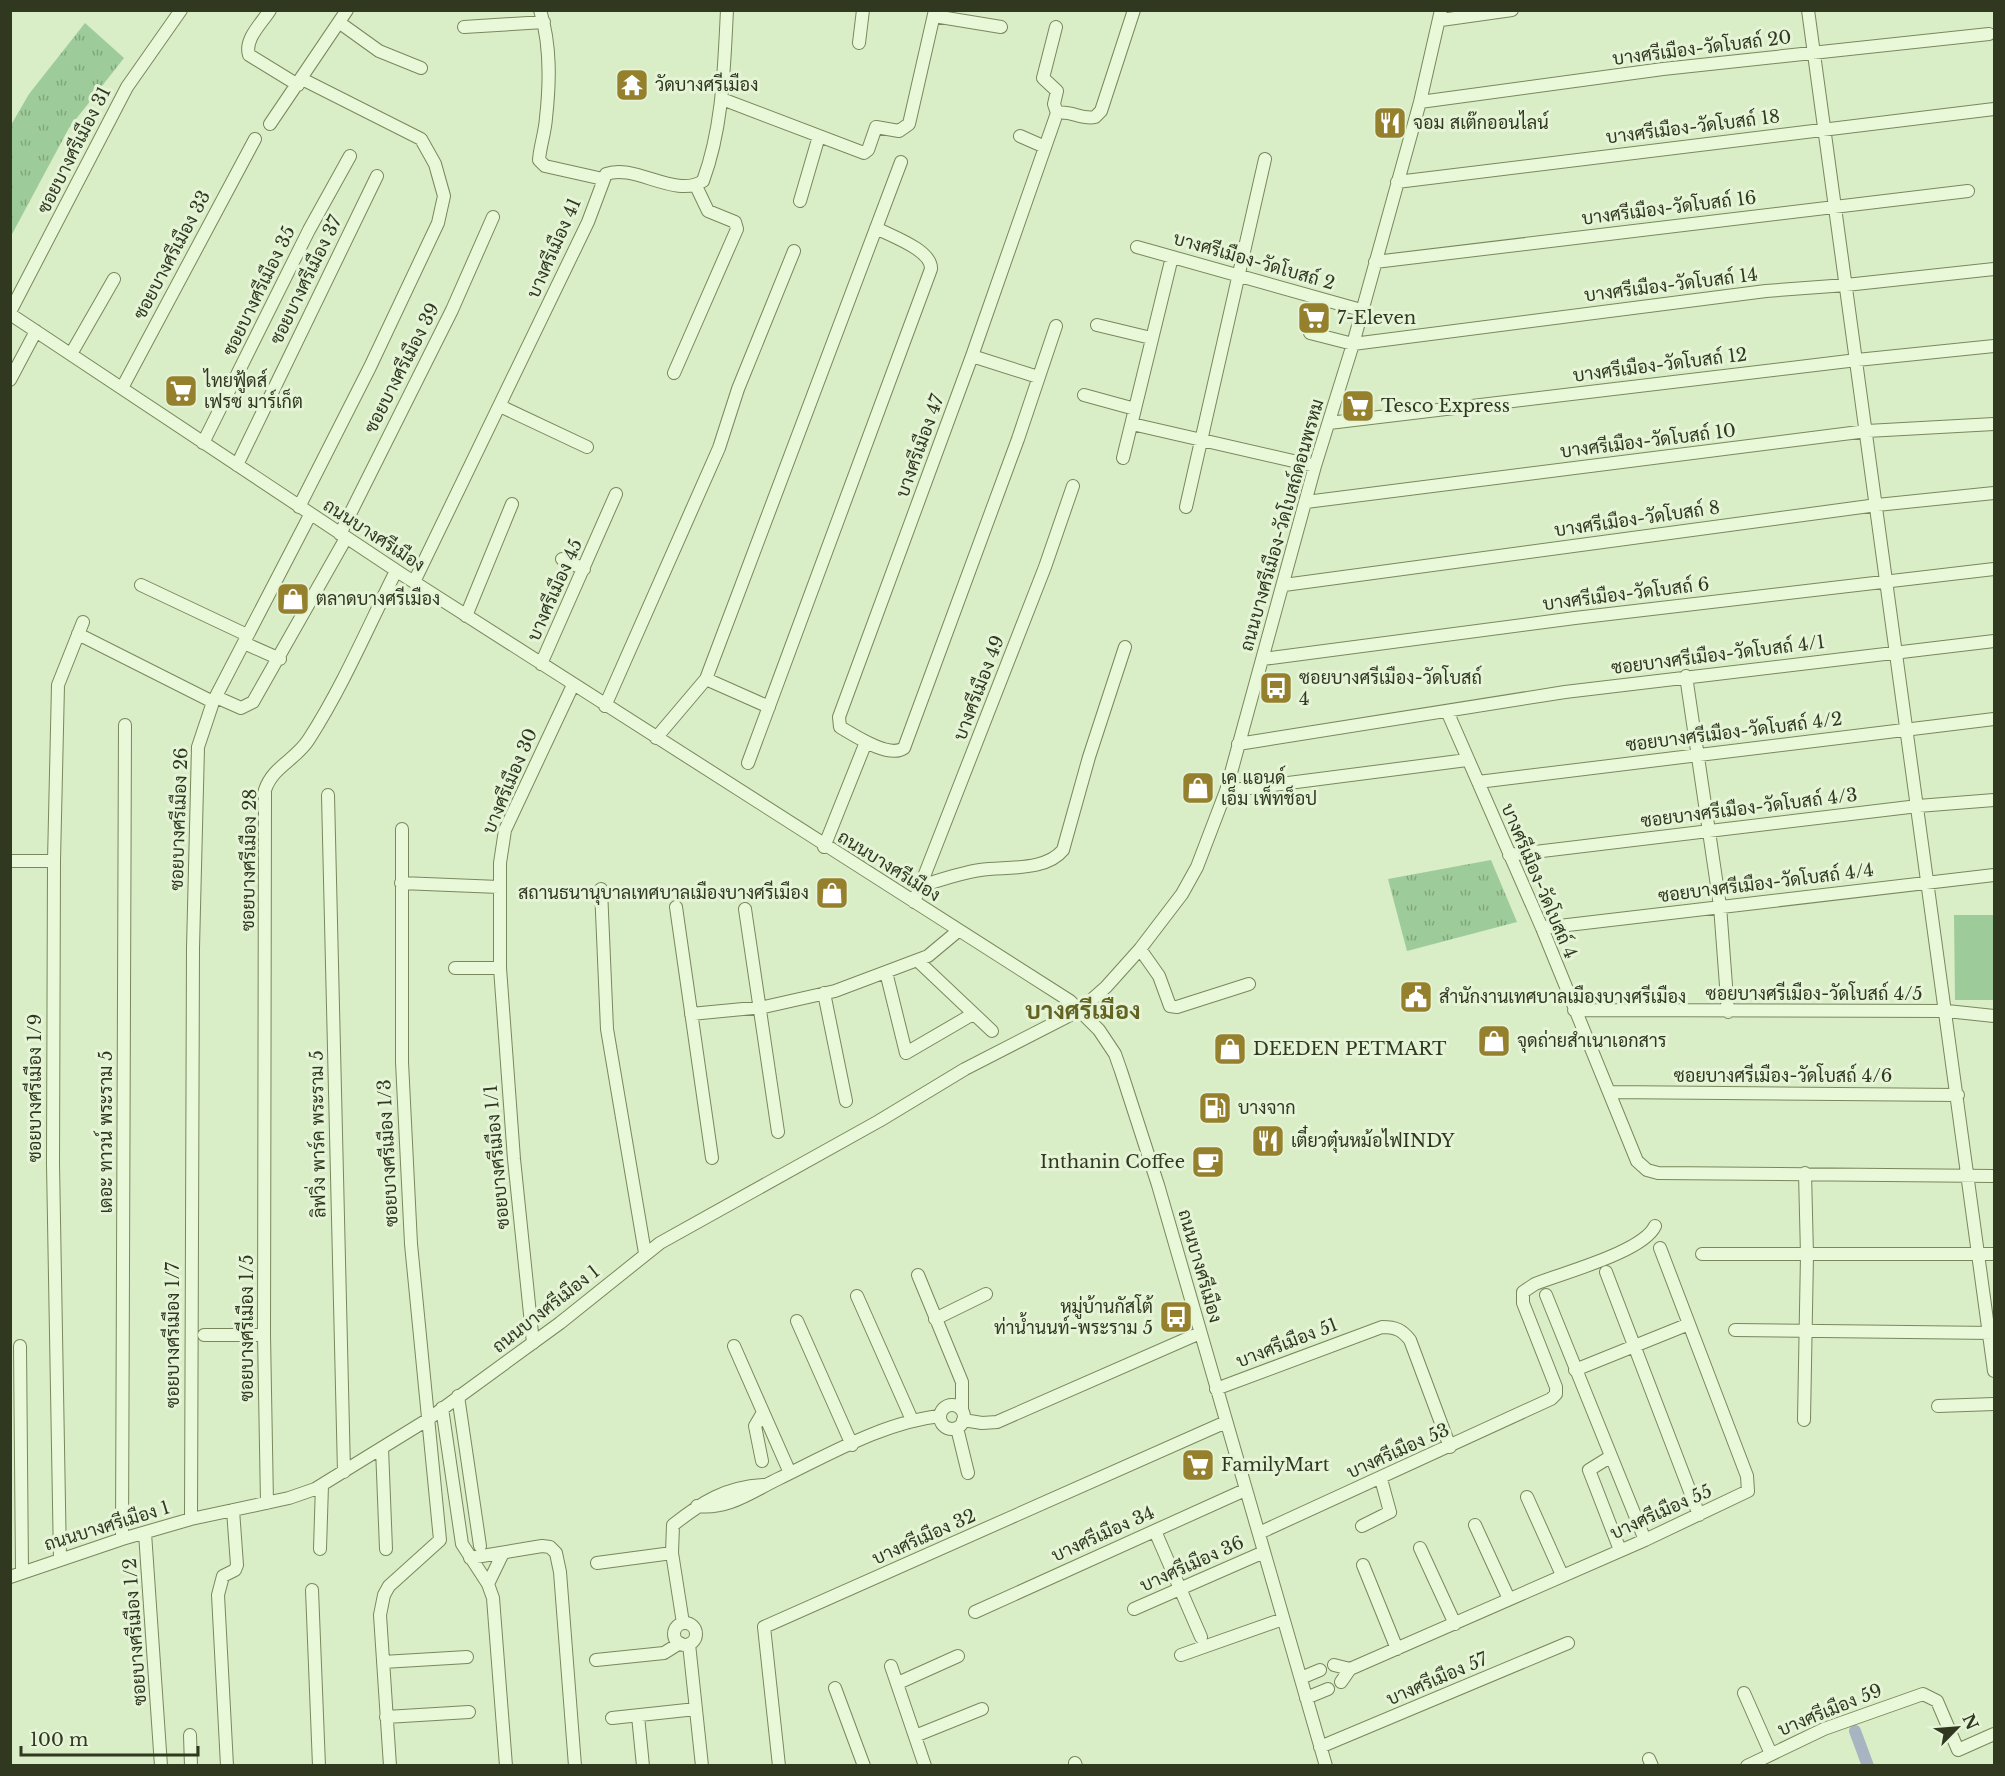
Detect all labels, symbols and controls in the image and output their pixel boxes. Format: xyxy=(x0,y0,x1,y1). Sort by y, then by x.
street label: บางศรีเมือง-วัดโบสถ์ 20 xyxy=(1611,24,1793,70)
temple icon: วัดบางศรีเมือง xyxy=(614,67,650,103)
place label: วัดบางศรีเมือง xyxy=(655,72,758,96)
street label: ซอยบางศรีเมือง 31 xyxy=(31,82,116,217)
street label: บางศรีเมือง-วัดโบสถ์ 18 xyxy=(1605,103,1781,149)
restaurant icon: จอม สเต๊กออนไลน์ xyxy=(1372,105,1408,141)
place label: จอม สเต๊กออนไลน์ xyxy=(1413,110,1549,134)
street label: บางศรีเมือง-วัดโบสถ์ 16 xyxy=(1580,184,1758,230)
street label: ซอยบางศรีเมือง 33 xyxy=(127,186,215,323)
street label: บางศรีเมือง 41 xyxy=(520,194,586,301)
street label: ซอยบางศรีเมือง 37 xyxy=(263,210,347,348)
street label: ซอยบางศรีเมือง 35 xyxy=(216,222,300,360)
street label: บางศรีเมือง-วัดโบสถ์ 2 xyxy=(1171,225,1338,295)
street label: บางศรีเมือง-วัดโบสถ์ 14 xyxy=(1583,261,1759,307)
street label: ซอยบางศรีเมือง 39 xyxy=(358,298,444,437)
supermarket icon: 7-Eleven xyxy=(1296,300,1332,336)
place label: 7-Eleven xyxy=(1337,307,1416,329)
street label: บางศรีเมือง-วัดโบสถ์ 12 xyxy=(1571,341,1748,387)
place label: ไทยฟู้ดส์ เฟรซ มาร์เก็ต xyxy=(202,368,303,413)
supermarket icon: ไทยฟู้ดส์ เฟรซ มาร์เก็ต xyxy=(163,373,199,409)
supermarket icon: Tesco Express xyxy=(1340,388,1376,424)
street label: บางศรีเมือง 47 xyxy=(889,390,949,501)
place label: Tesco Express xyxy=(1381,395,1510,417)
street label: ถนนบางศรีเมือง-วัดโบสถ์ดอนพรหม xyxy=(1234,396,1329,654)
street label: บางศรีเมือง-วัดโบสถ์ 10 xyxy=(1559,417,1737,463)
street label: ถนนบางศรีเมือง xyxy=(319,492,430,576)
street label: บางศรีเมือง-วัดโบสถ์ 8 xyxy=(1552,495,1721,542)
street label: บางศรีเมือง 45 xyxy=(521,535,587,644)
street label: บางศรีเมือง-วัดโบสถ์ 6 xyxy=(1541,571,1711,615)
shop icon: ตลาดบางศรีเมือง xyxy=(275,581,311,617)
place label: ตลาดบางศรีเมือง xyxy=(316,586,440,610)
street label: ซอยบางศรีเมือง-วัดโบสถ์ 4/1 xyxy=(1610,629,1826,679)
street label: บางศรีเมือง 49 xyxy=(947,632,1009,744)
place label: ซอยบางศรีเมือง-วัดโบสถ์ 4 xyxy=(1299,665,1482,710)
bus stop icon: ซอยบางศรีเมือง-วัดโบสถ์ 4 xyxy=(1258,670,1294,706)
street label: ซอยบางศรีเมือง-วัดโบสถ์ 4/2 xyxy=(1624,706,1844,756)
street label: บางศรีเมือง 30 xyxy=(476,724,542,837)
street label: ซอยบางศรีเมือง 26 xyxy=(164,747,192,891)
place label: เค แอนด์ เอ็ม เพ็ทช็อป xyxy=(1221,765,1317,810)
shop icon: เค แอนด์ เอ็ม เพ็ทช็อป xyxy=(1180,770,1216,806)
street label: ซอยบางศรีเมือง-วัดโบสถ์ 4/3 xyxy=(1639,782,1859,832)
street label: ซอยบางศรีเมือง 28 xyxy=(235,789,261,931)
street label: บางศรีเมือง-วัดโบสถ์ 4 xyxy=(1496,799,1584,962)
street label: ถนนบางศรีเมือง xyxy=(834,824,945,906)
street label: ซอยบางศรีเมือง-วัดโบสถ์ 4/4 xyxy=(1657,857,1875,907)
shop icon: สถานธนานุบาลเทศบาลเมืองบางศรีเมือง xyxy=(814,875,850,911)
place label: สถานธนานุบาลเทศบาลเมืองบางศรีเมือง xyxy=(518,880,809,905)
public building icon: สำนักงานเทศบาลเมืองบางศรีเมือง xyxy=(1398,979,1434,1015)
street label: ซอยบางศรีเมือง-วัดโบสถ์ 4/5 xyxy=(1706,981,1922,1005)
place label: สำนักงานเทศบาลเมืองบางศรีเมือง xyxy=(1439,984,1686,1008)
district label: บางศรีเมือง xyxy=(1025,996,1141,1025)
street label: ซอยบางศรีเมือง 1/9 xyxy=(22,1014,46,1162)
shop icon: จุดถ่ายสำเนาเอกสาร xyxy=(1476,1023,1512,1059)
place label: จุดถ่ายสำเนาเอกสาร xyxy=(1517,1029,1667,1053)
shop icon: DEEDEN PETMART xyxy=(1212,1031,1248,1067)
place label: DEEDEN PETMART xyxy=(1253,1038,1447,1060)
street label: เดอะ ทาวน์ พระราม 5 xyxy=(93,1050,117,1214)
street label: ลิฟวิ่ง พาร์ค พระราม 5 xyxy=(301,1050,330,1218)
street label: ซอยบางศรีเมือง-วัดโบสถ์ 4/6 xyxy=(1674,1063,1892,1087)
street label: ซอยบางศรีเมือง 1/3 xyxy=(371,1079,403,1228)
street label: ซอยบางศรีเมือง 1/1 xyxy=(478,1084,514,1230)
fuel station icon: บางจาก xyxy=(1197,1090,1233,1126)
place label: บางจาก xyxy=(1238,1097,1296,1119)
restaurant icon: เตี๋ยวตุ๋นหม้อไฟINDY xyxy=(1250,1123,1286,1159)
place label: เตี๋ยวตุ๋นหม้อไฟINDY xyxy=(1291,1125,1455,1153)
cafe icon: Inthanin Coffee xyxy=(1190,1144,1226,1180)
place label: Inthanin Coffee xyxy=(1040,1151,1185,1173)
street label: ถนนบางศรีเมือง xyxy=(1173,1206,1229,1325)
street label: ซอยบางศรีเมือง 1/5 xyxy=(234,1255,258,1401)
street label: ถนนบางศรีเมือง 1 xyxy=(487,1259,604,1358)
street label: ซอยบางศรีเมือง 1/7 xyxy=(160,1261,184,1408)
place label: หมู่บ้านกัสโต้ ท่าน้ำนนท์-พระราม 5 xyxy=(994,1294,1154,1339)
bus stop icon: หมู่บ้านกัสโต้ ท่าน้ำนนท์-พระราม 5 xyxy=(1158,1299,1194,1335)
street label: บางศรีเมือง 51 xyxy=(1232,1312,1341,1372)
street label: บางศรีเมือง 53 xyxy=(1343,1417,1453,1483)
supermarket icon: FamilyMart xyxy=(1180,1447,1216,1483)
place label: FamilyMart xyxy=(1221,1454,1330,1476)
street label: บางศรีเมือง 55 xyxy=(1606,1478,1715,1544)
street label: ถนนบางศรีเมือง 1 xyxy=(41,1495,172,1556)
street label: บางศรีเมือง 34 xyxy=(1047,1500,1158,1566)
street label: บางศรีเมือง 32 xyxy=(868,1503,979,1570)
street label: บางศรีเมือง 36 xyxy=(1136,1529,1247,1597)
street label: ซอยบางศรีเมือง 1/2 xyxy=(117,1557,151,1707)
street label: บางศรีเมือง 57 xyxy=(1382,1646,1492,1710)
street label: บางศรีเมือง 59 xyxy=(1774,1677,1885,1741)
north arrow xyxy=(1927,1698,1987,1758)
text: N xyxy=(1958,1711,1983,1733)
scale bar xyxy=(21,1719,198,1757)
text: 100 m xyxy=(30,1729,88,1751)

